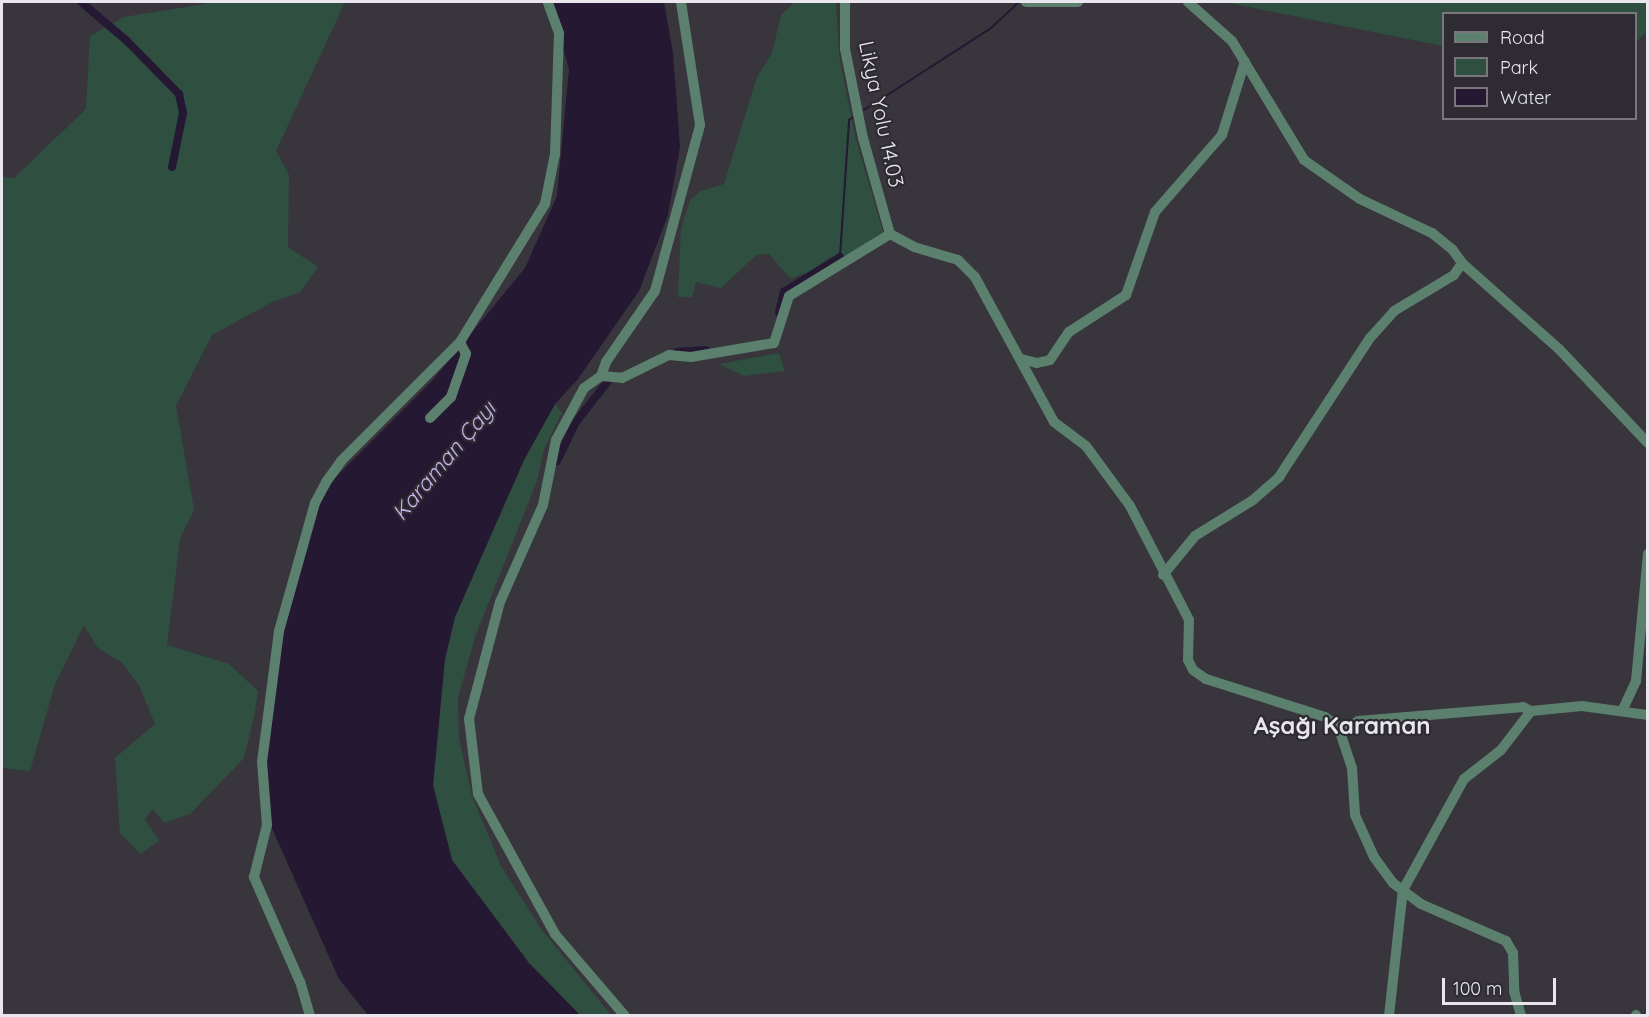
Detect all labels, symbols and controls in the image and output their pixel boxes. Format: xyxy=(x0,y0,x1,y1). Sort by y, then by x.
legend xyxy=(1442,12,1637,120)
text: Road xyxy=(1500,26,1545,49)
street label: Likya Yolu 14.03 xyxy=(854,38,910,190)
text: Park xyxy=(1500,56,1538,79)
text: Water xyxy=(1500,86,1551,109)
water label: Karaman Çayı xyxy=(387,396,501,526)
district label: Aşağı Karaman xyxy=(1253,712,1431,740)
scale bar xyxy=(1445,966,1559,1004)
text: 100 m xyxy=(1453,977,1502,1000)

